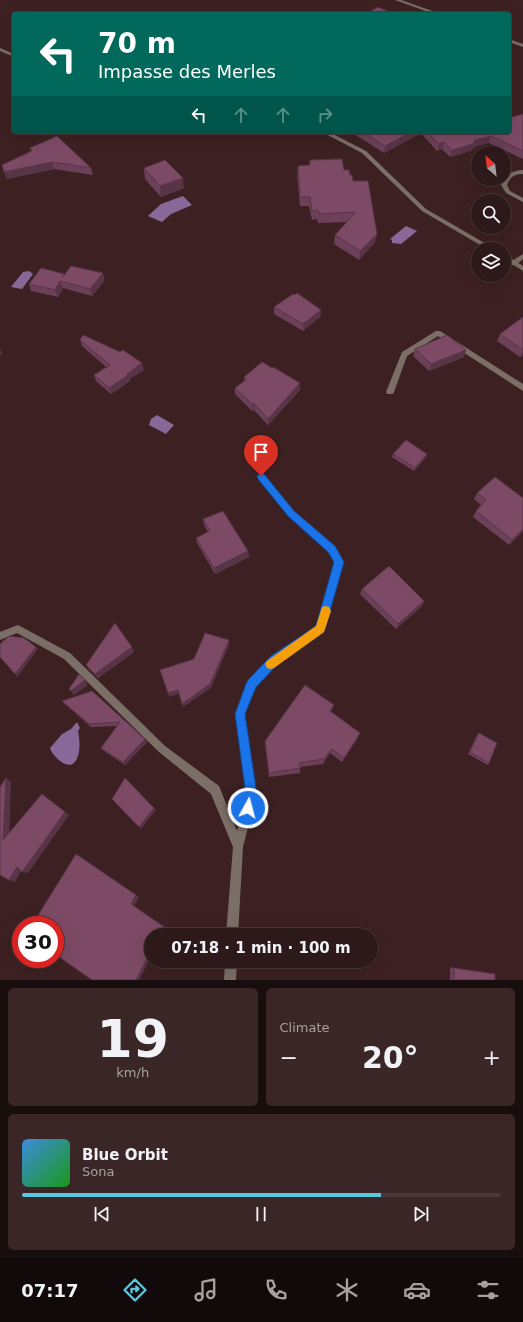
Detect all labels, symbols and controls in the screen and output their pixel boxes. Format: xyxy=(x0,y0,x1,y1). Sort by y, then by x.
text: 70 m xyxy=(98,27,176,60)
icon: left xyxy=(32,28,84,80)
text: Impasse des Merles xyxy=(98,61,276,82)
icon: left xyxy=(188,104,210,126)
icon: ahead xyxy=(230,104,252,126)
icon: ahead xyxy=(272,104,294,126)
icon: right xyxy=(314,104,336,126)
north arrow xyxy=(471,146,511,186)
map controls xyxy=(471,146,511,282)
button: search xyxy=(471,194,511,234)
button: layers xyxy=(471,242,511,282)
pin xyxy=(244,435,278,476)
icon: arrive xyxy=(250,441,272,463)
position arrow xyxy=(227,787,269,829)
speed limit sign: 30 xyxy=(12,916,64,968)
text: 07:18 · 1 min · 100 m xyxy=(171,939,351,957)
text: 19 xyxy=(97,1009,169,1069)
text: Climate xyxy=(280,1020,330,1035)
text: 20° xyxy=(362,1040,419,1075)
text: − xyxy=(280,1045,298,1070)
text: + xyxy=(483,1045,501,1070)
text: km/h xyxy=(116,1065,149,1080)
text: Blue Orbit xyxy=(82,1146,168,1164)
text: Sona xyxy=(82,1164,114,1179)
icon: previous xyxy=(91,1203,113,1225)
icon: pause xyxy=(250,1203,272,1225)
icon: next xyxy=(410,1203,432,1225)
icon: directions xyxy=(121,1276,149,1304)
icon: music xyxy=(192,1276,220,1304)
icon: phone xyxy=(262,1276,290,1304)
icon: climate xyxy=(333,1276,361,1304)
icon: car xyxy=(403,1276,431,1304)
icon: filters xyxy=(474,1276,502,1304)
text: 07:17 xyxy=(21,1280,79,1301)

